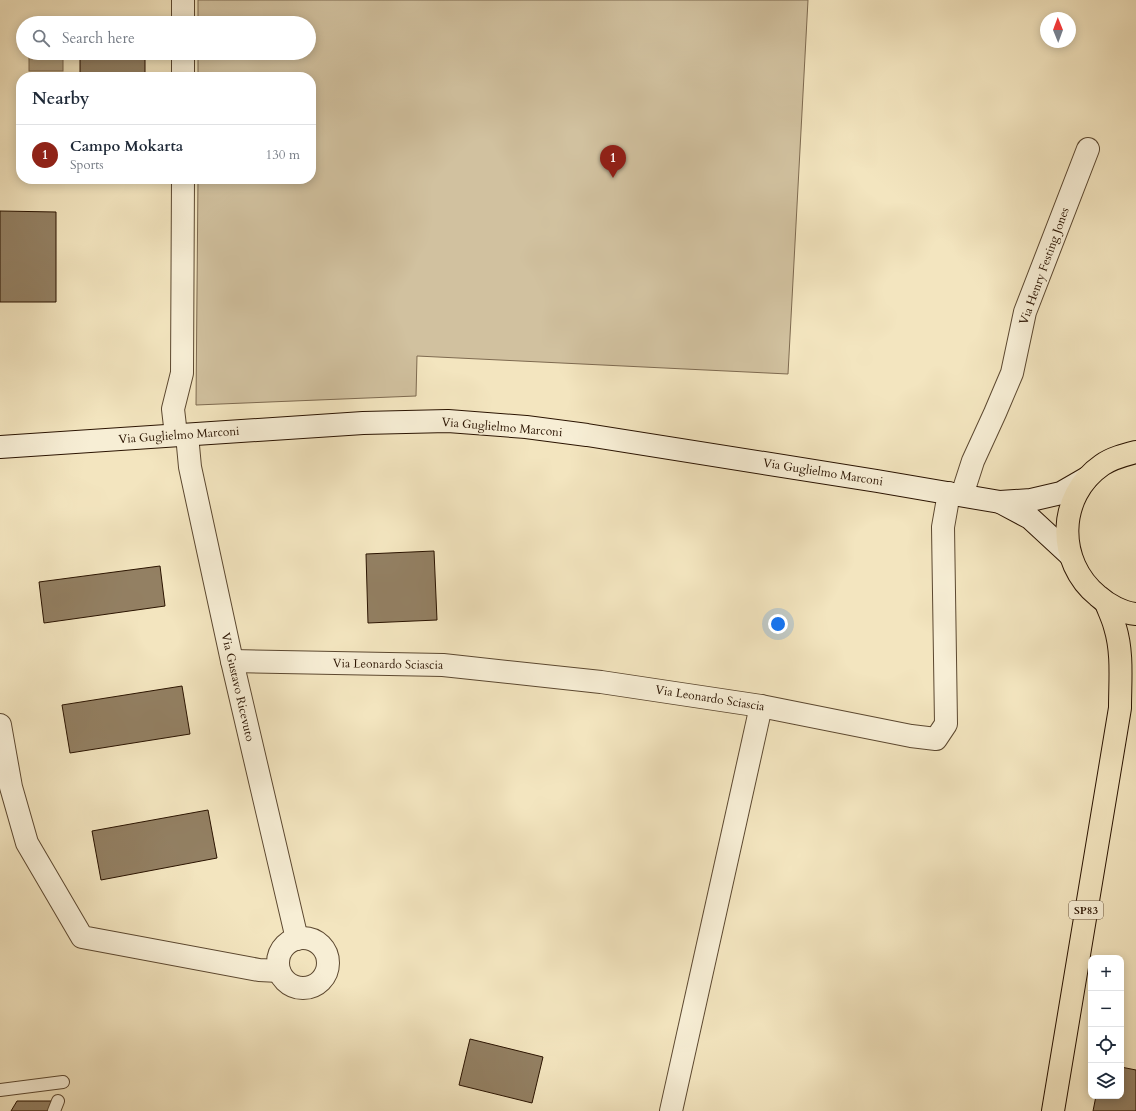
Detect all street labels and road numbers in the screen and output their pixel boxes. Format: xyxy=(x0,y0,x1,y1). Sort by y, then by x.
street label: Via Henry Festing Jones xyxy=(1015,205,1073,327)
street label: Via Guglielmo Marconi xyxy=(441,414,564,440)
street label: Via Guglielmo Marconi xyxy=(118,423,241,447)
street label: Via Guglielmo Marconi xyxy=(762,455,885,489)
street label: Via Gustavo Ricevuto xyxy=(218,631,258,743)
street label: Via Leonardo Sciascia xyxy=(333,655,444,673)
street label: Via Leonardo Sciascia xyxy=(654,681,767,715)
road number: SP83 xyxy=(1069,901,1103,919)

